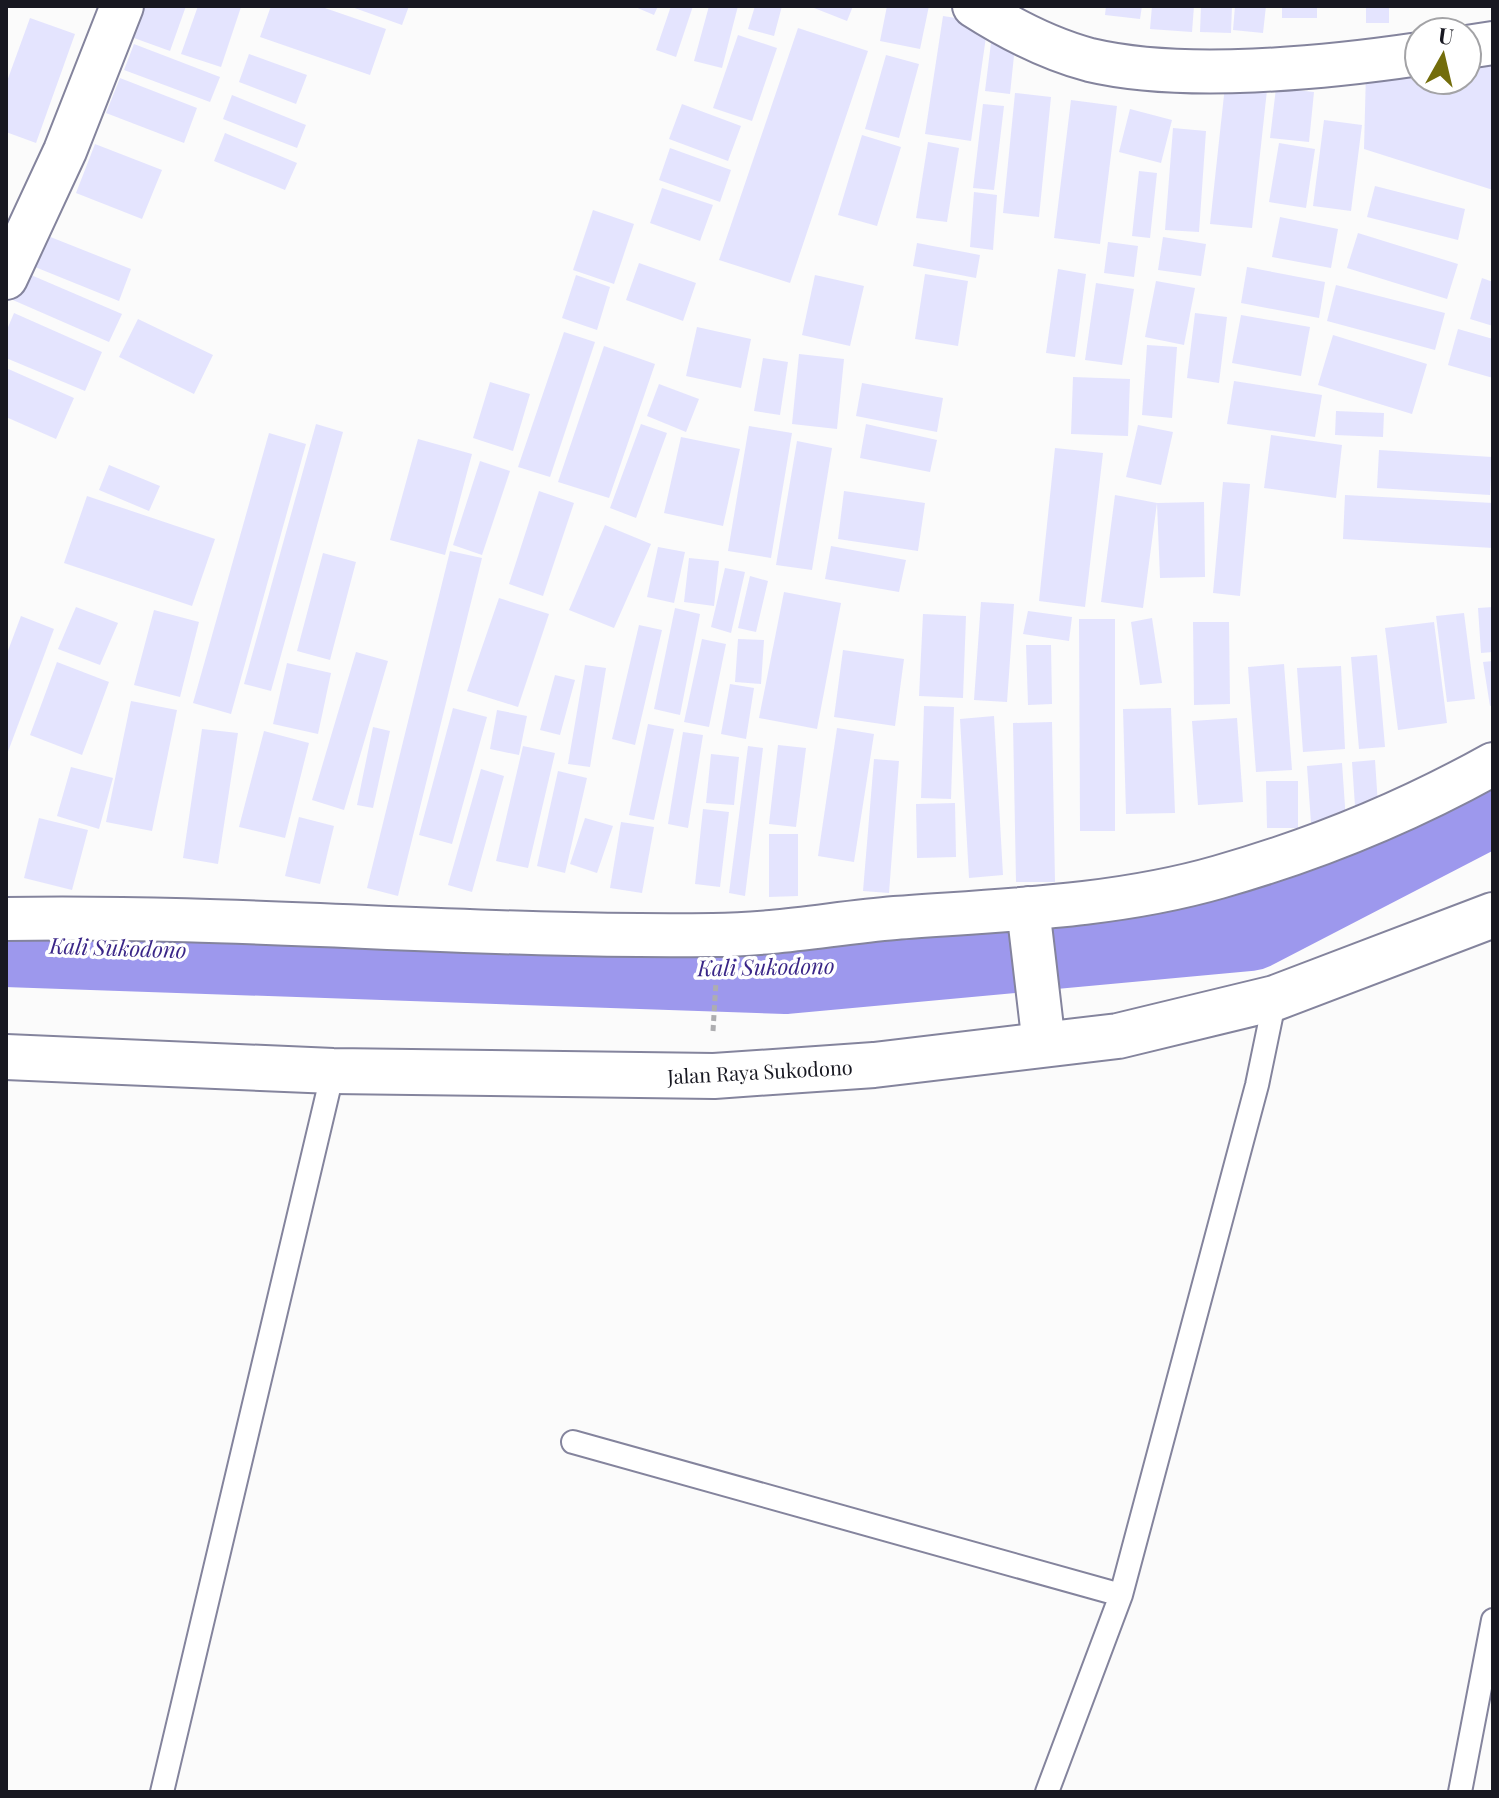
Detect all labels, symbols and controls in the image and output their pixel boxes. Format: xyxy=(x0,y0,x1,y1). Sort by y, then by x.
north arrow xyxy=(1403,16,1483,96)
text: U xyxy=(1436,19,1456,51)
water label: Kali Sukodono xyxy=(48,930,187,964)
water label: Kali Sukodono xyxy=(696,950,835,982)
street label: Jalan Raya Sukodono xyxy=(666,1053,853,1089)

